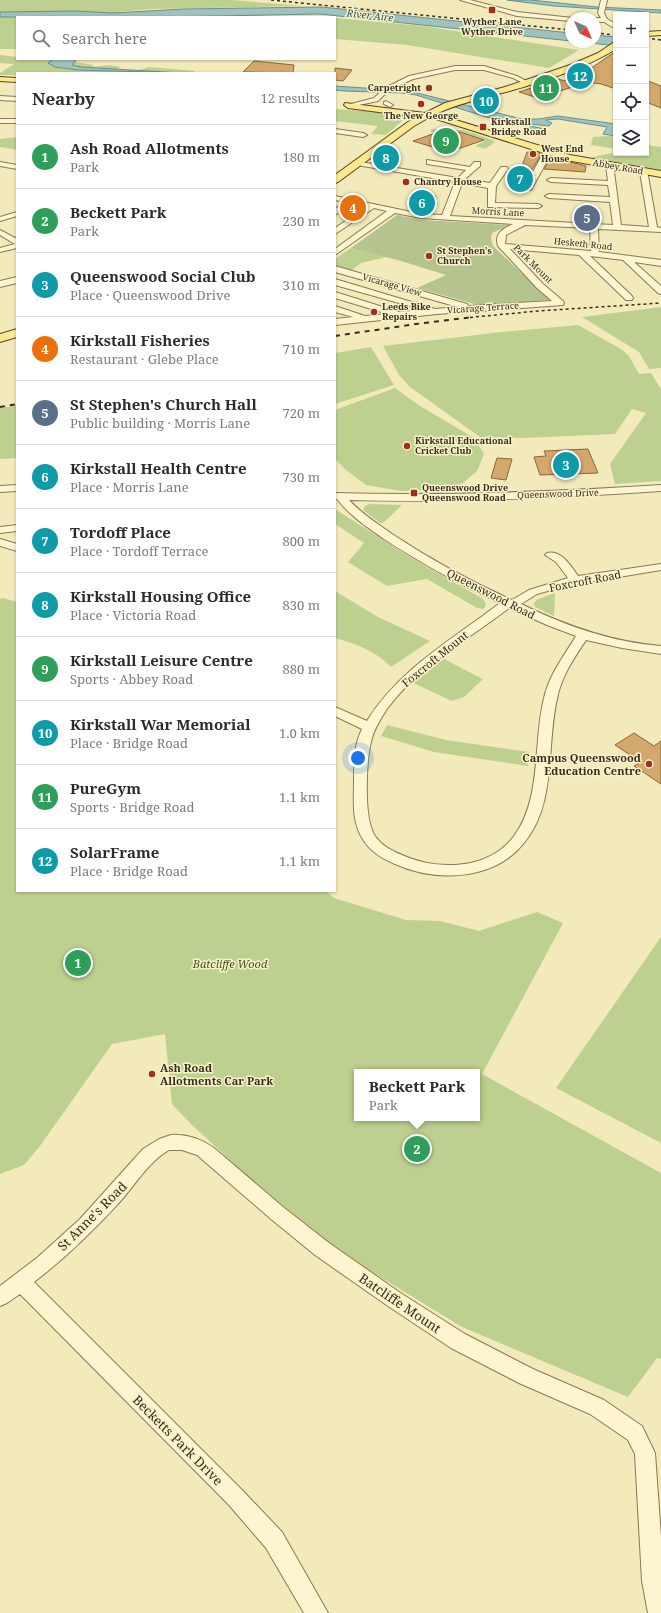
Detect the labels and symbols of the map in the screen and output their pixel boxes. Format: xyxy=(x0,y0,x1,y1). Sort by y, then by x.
water label: River Aire xyxy=(345,5,394,24)
marker: Wyther Lane Wyther Drive xyxy=(487,5,497,15)
north arrow xyxy=(565,12,601,48)
place label: Wyther Lane Wyther Drive xyxy=(461,15,523,38)
pin: 12 xyxy=(567,61,593,91)
pin: 11 xyxy=(533,73,559,103)
place label: Carpetright xyxy=(368,81,421,94)
marker: Carpetright xyxy=(424,83,434,93)
pin: 10 xyxy=(473,86,499,116)
marker: The New George xyxy=(416,99,426,109)
place label: The New George xyxy=(384,109,458,122)
place label: Kirkstall Bridge Road xyxy=(491,115,547,138)
marker: Kirkstall Bridge Road xyxy=(478,122,488,132)
pin: 9 xyxy=(433,126,459,156)
place label: West End House xyxy=(541,142,583,165)
pin: 8 xyxy=(373,143,399,173)
marker: West End House xyxy=(528,149,538,159)
street label: Abbey Road xyxy=(592,156,645,177)
pin: 7 xyxy=(507,164,533,194)
place label: Chantry House xyxy=(414,175,482,188)
marker: Chantry House xyxy=(401,177,411,187)
pin: 6 xyxy=(409,188,435,218)
pin: 4 xyxy=(340,193,366,223)
pin: 5 xyxy=(574,203,600,233)
street label: Morris Lane xyxy=(471,204,525,219)
street label: Hesketh Road xyxy=(553,234,613,253)
street label: Park Mount xyxy=(511,241,556,286)
place label: St Stephen's Church xyxy=(437,244,492,267)
marker: St Stephen's Church xyxy=(424,251,434,261)
street label: Vicarage View xyxy=(361,270,424,299)
street label: Vicarage Terrace xyxy=(447,298,520,316)
place label: Leeds Bike Repairs xyxy=(382,300,431,323)
marker: Leeds Bike Repairs xyxy=(369,307,379,317)
place label: Kirkstall Educational Cricket Club xyxy=(415,434,513,457)
marker: Kirkstall Educational Cricket Club xyxy=(402,441,412,451)
pin: 3 xyxy=(553,450,579,480)
place label: Queenswood Drive Queenswood Road xyxy=(422,481,508,504)
street label: Queenswood Drive xyxy=(517,486,599,501)
marker: Queenswood Drive Queenswood Road xyxy=(409,488,419,498)
street label: Queenswood Road xyxy=(444,565,538,622)
street label: Foxcroft Road xyxy=(548,566,622,595)
street label: Foxcroft Mount xyxy=(398,627,471,690)
your location xyxy=(348,748,368,768)
place label: Campus Queenswood Education Centre xyxy=(522,750,641,778)
marker: Campus Queenswood Education Centre xyxy=(644,759,654,769)
pin: 1 xyxy=(65,948,91,978)
park label: Batcliffe Wood xyxy=(192,956,268,971)
place label: Ash Road Allotments Car Park xyxy=(160,1060,273,1088)
marker: Ash Road Allotments Car Park xyxy=(147,1069,157,1079)
pin: 2 xyxy=(404,1134,430,1164)
street label: St Anne's Road xyxy=(53,1177,131,1255)
street label: Batcliffe Mount xyxy=(355,1269,445,1337)
street label: Becketts Park Drive xyxy=(129,1391,227,1489)

